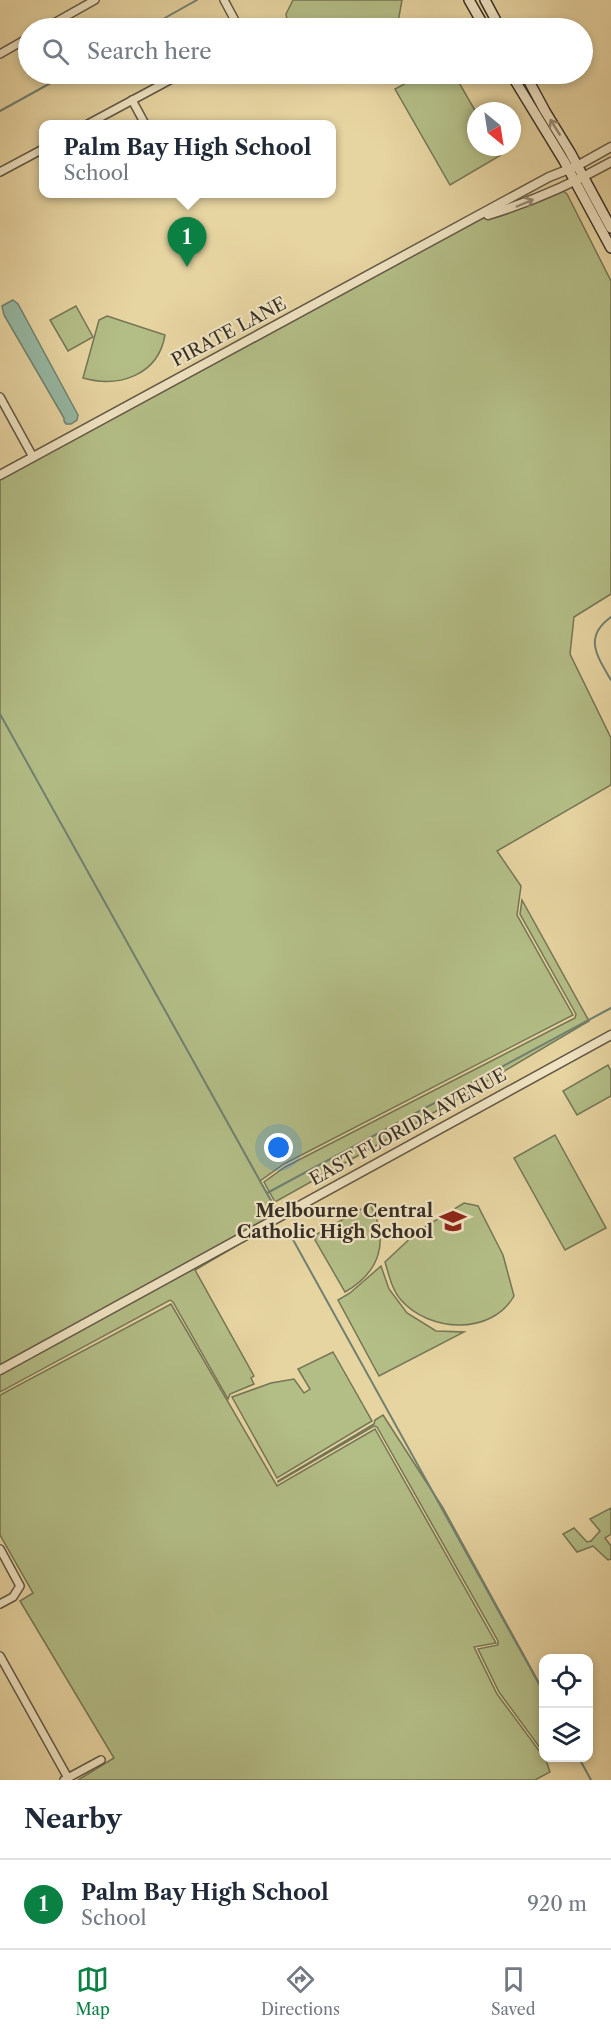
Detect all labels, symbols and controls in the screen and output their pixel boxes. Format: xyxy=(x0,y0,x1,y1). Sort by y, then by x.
search box xyxy=(18,18,593,84)
icon: search xyxy=(39,35,72,68)
text: Search here xyxy=(87,38,212,65)
north arrow xyxy=(467,102,521,156)
one-way arrow xyxy=(548,118,561,135)
popup xyxy=(39,120,336,198)
text: Palm Bay High School xyxy=(64,134,311,161)
text: School xyxy=(64,161,129,185)
one-way arrow xyxy=(515,197,533,208)
pin: 1 xyxy=(168,218,207,267)
street label: PIRATE LANE xyxy=(168,293,290,371)
street label: EAST FLORIDA AVENUE xyxy=(306,1064,510,1190)
your location xyxy=(264,1133,293,1162)
place label: Melbourne Central Catholic High School xyxy=(237,1200,433,1243)
school or university icon: Melbourne Central Catholic High School xyxy=(438,1206,468,1236)
map controls xyxy=(539,1654,593,1762)
button: locate xyxy=(539,1654,593,1708)
button: layers xyxy=(539,1708,593,1762)
text: Nearby xyxy=(24,1803,122,1835)
text: Palm Bay High School xyxy=(81,1879,329,1906)
text: 1 xyxy=(39,1892,48,1916)
text: 920 m xyxy=(527,1892,587,1916)
text: School xyxy=(81,1906,146,1930)
tab: Map xyxy=(76,1963,110,2019)
tab: Directions xyxy=(261,1963,340,2019)
tab: Saved xyxy=(491,1963,535,2019)

